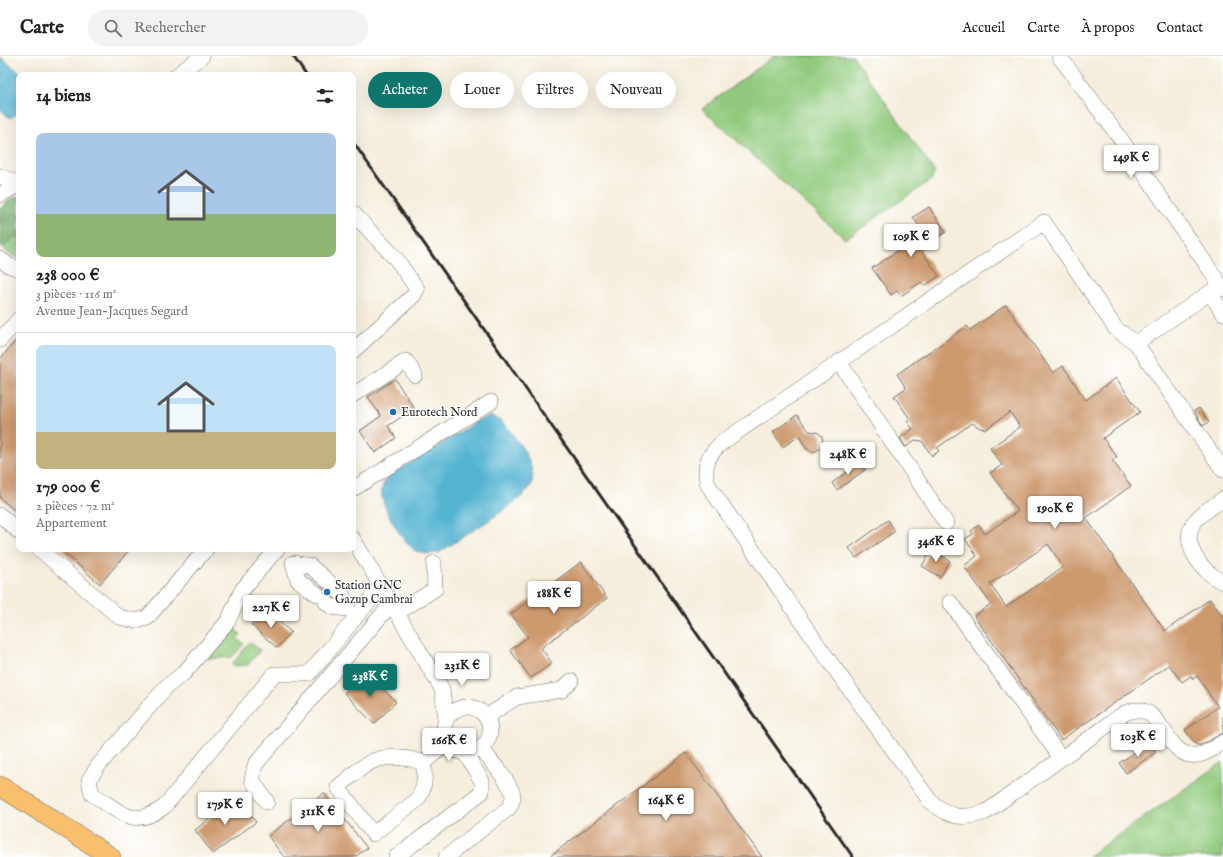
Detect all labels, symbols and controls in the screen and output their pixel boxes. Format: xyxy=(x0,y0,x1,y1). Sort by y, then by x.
search box xyxy=(88,10,368,46)
text: Carte xyxy=(20,16,64,40)
icon: search xyxy=(102,17,124,39)
text: Rechercher xyxy=(134,18,206,37)
text: Accueil xyxy=(962,19,1005,37)
text: Carte xyxy=(1027,19,1060,37)
text: À propos xyxy=(1082,19,1134,37)
text: Contact xyxy=(1156,19,1203,37)
chip: Acheter xyxy=(368,72,442,108)
chip: Louer xyxy=(450,72,514,108)
chip: Filtres xyxy=(522,72,588,108)
chip: Nouveau xyxy=(596,72,676,108)
icon: filters xyxy=(314,85,336,107)
text: 14 biens xyxy=(36,86,91,107)
pin: 149K € xyxy=(1098,145,1164,179)
text: 149K € xyxy=(1113,149,1149,166)
icon: home xyxy=(150,159,222,231)
pin: 109K € xyxy=(878,224,944,258)
text: 109K € xyxy=(893,228,929,245)
text: 238 000 € xyxy=(36,265,99,286)
text: 3 pièces · 116 m² xyxy=(36,286,116,303)
text: Avenue Jean-Jacques Segard xyxy=(36,303,188,320)
icon: home xyxy=(150,371,222,443)
place label: Eurotech Nord xyxy=(401,405,478,420)
marker: Eurotech Nord xyxy=(388,407,398,417)
pin: 248K € xyxy=(815,442,881,476)
text: 248K € xyxy=(829,446,867,463)
text: 179 000 € xyxy=(36,477,100,498)
pin: 190K € xyxy=(1022,496,1088,530)
text: 2 pièces · 72 m² xyxy=(36,498,115,515)
text: 190K € xyxy=(1037,500,1073,517)
text: Appartement xyxy=(36,515,107,532)
pin: 346K € xyxy=(903,529,969,563)
text: 346K € xyxy=(918,533,954,550)
place label: Station GNC Gazup Cambrai xyxy=(335,578,413,608)
pin: 188K € xyxy=(521,581,587,615)
text: 188K € xyxy=(537,585,571,602)
marker: Station GNC Gazup Cambrai xyxy=(322,587,332,597)
pin: 227K € xyxy=(238,595,304,629)
text: 227K € xyxy=(252,599,290,616)
pin: 231K € xyxy=(429,653,495,687)
text: 231K € xyxy=(444,657,480,674)
pin: 238K € xyxy=(337,664,403,698)
text: 238K € xyxy=(352,668,388,685)
pin: 103K € xyxy=(1105,724,1171,758)
pin: 166K € xyxy=(416,728,482,762)
text: 103K € xyxy=(1120,728,1156,745)
text: 166K € xyxy=(431,732,467,749)
pin: 164K € xyxy=(633,788,699,822)
pin: 179K € xyxy=(192,792,258,826)
text: 164K € xyxy=(648,792,684,809)
text: 179K € xyxy=(207,796,243,813)
pin: 311K € xyxy=(285,799,351,833)
text: 311K € xyxy=(301,803,335,820)

